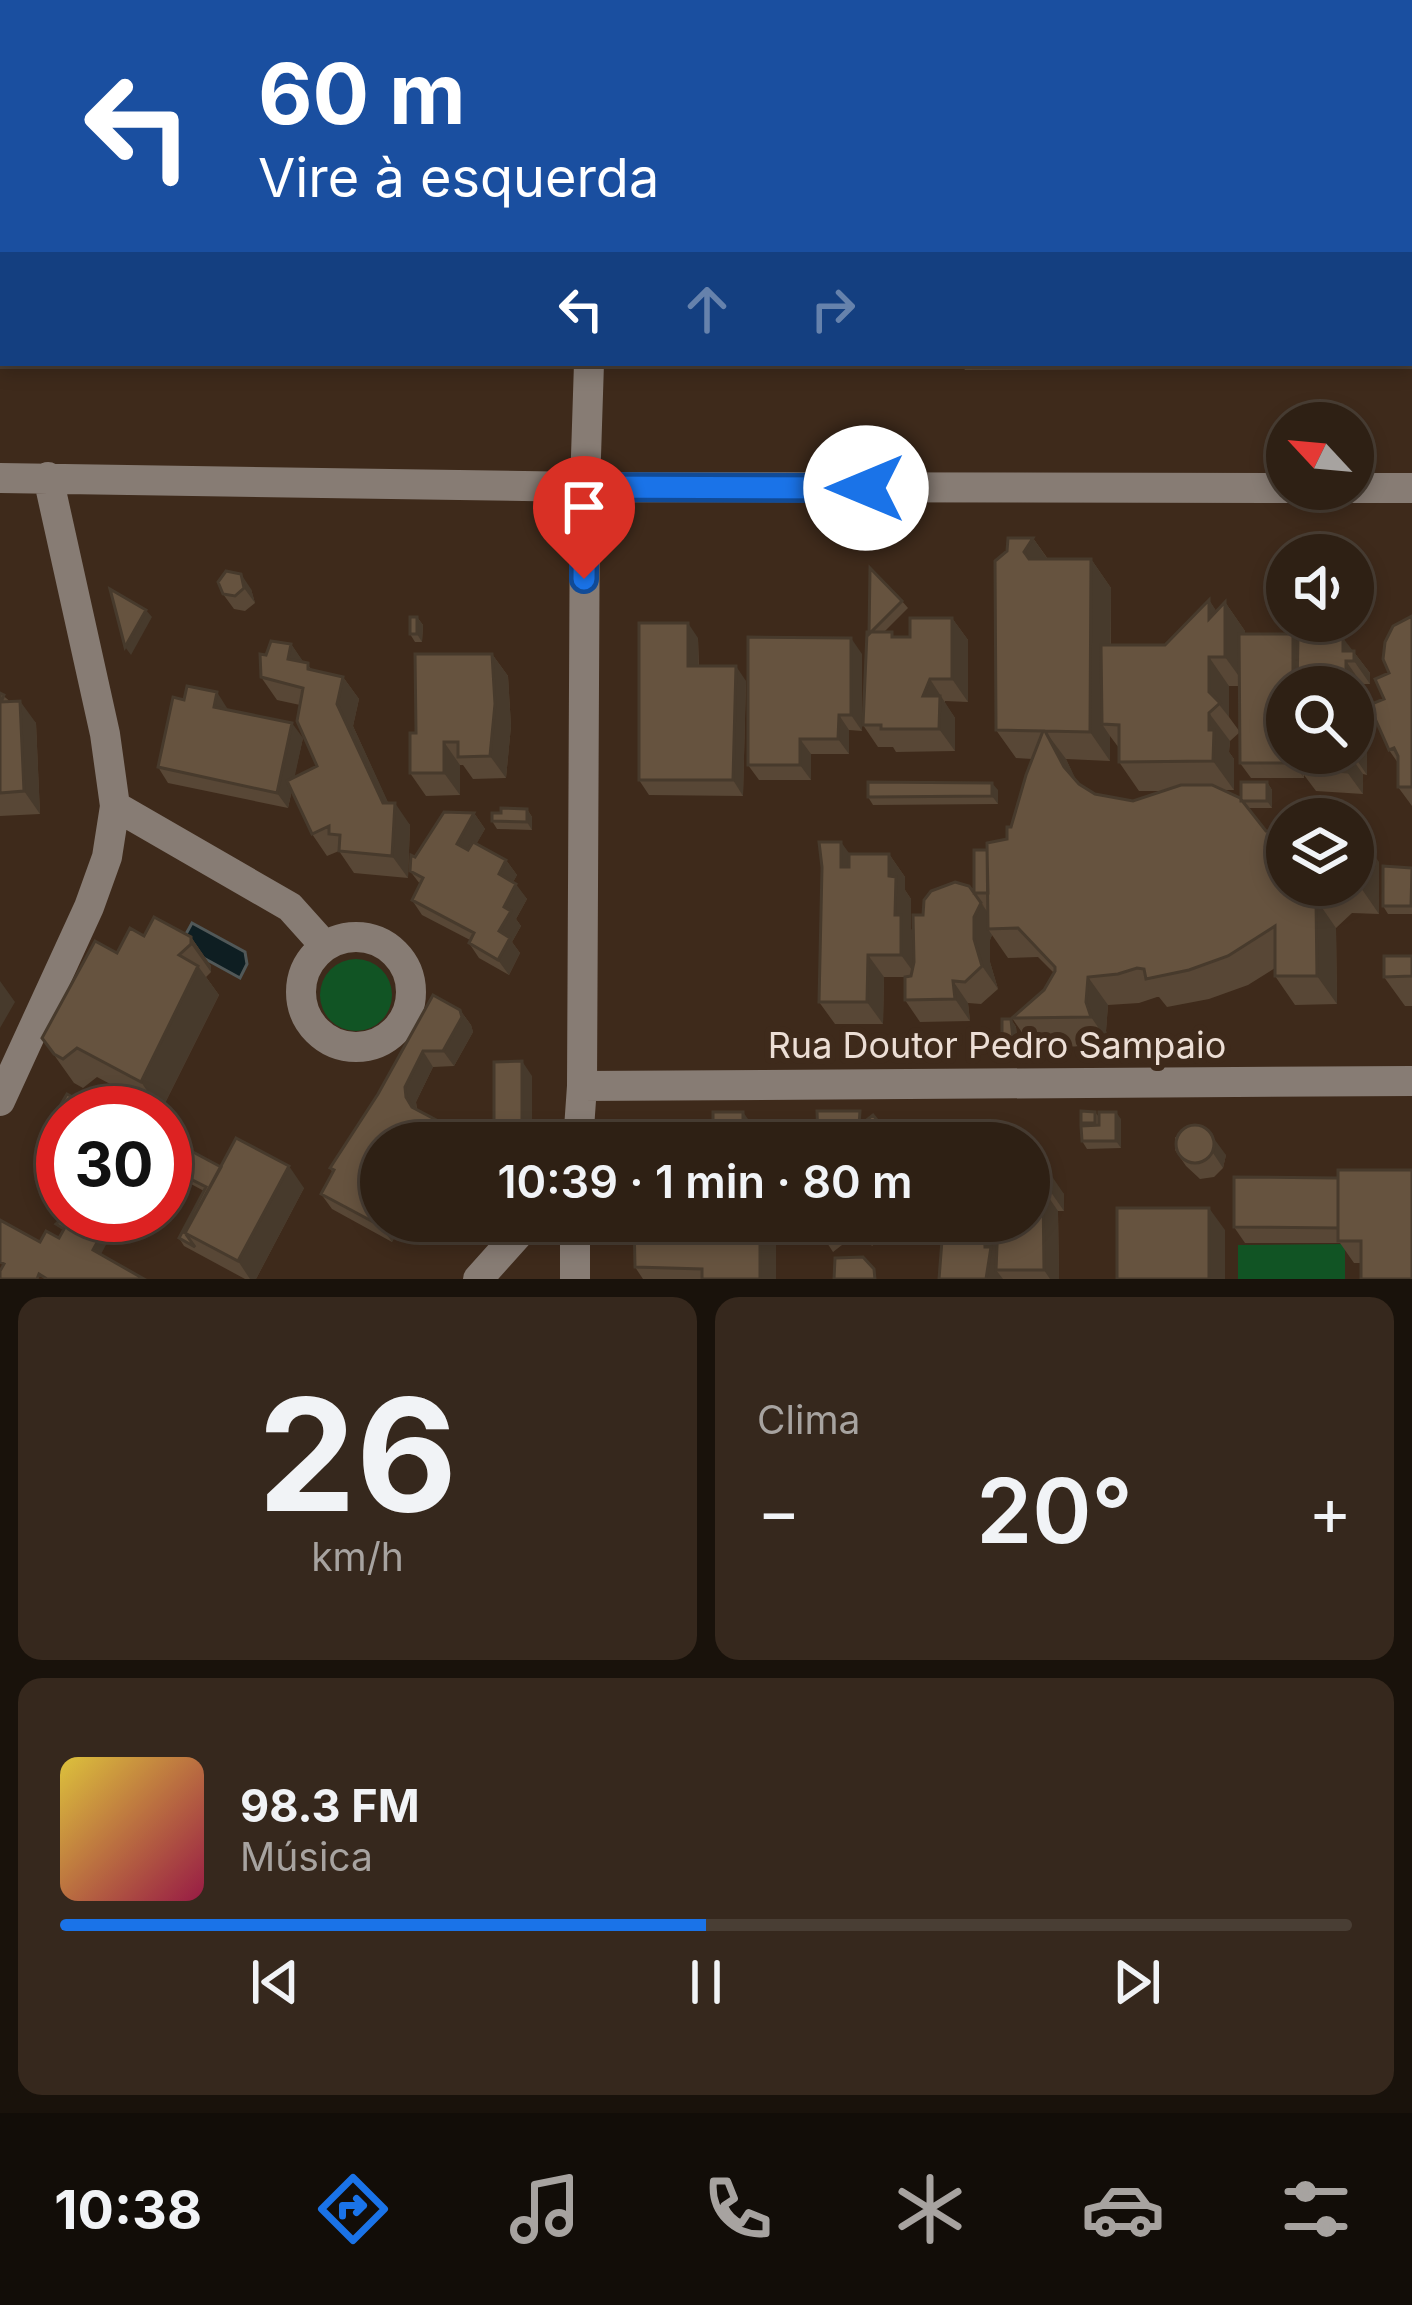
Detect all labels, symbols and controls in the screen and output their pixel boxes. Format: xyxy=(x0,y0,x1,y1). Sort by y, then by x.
text: 60 m xyxy=(258,43,466,144)
icon: left xyxy=(60,48,216,204)
text: Vire à esquerda xyxy=(258,145,659,210)
icon: left xyxy=(548,276,614,342)
icon: ahead xyxy=(674,276,740,342)
icon: right xyxy=(800,276,866,342)
north arrow xyxy=(1266,402,1374,510)
map controls xyxy=(1266,402,1374,906)
position arrow xyxy=(803,425,929,551)
pin xyxy=(533,456,635,579)
icon: arrive xyxy=(551,474,617,540)
button: sound xyxy=(1266,534,1374,642)
button: search xyxy=(1266,666,1374,774)
button: layers xyxy=(1266,798,1374,906)
street label: Rua Doutor Pedro Sampaio xyxy=(768,1023,1226,1067)
speed limit sign: 30 xyxy=(36,1086,192,1242)
text: 10:39 · 1 min · 80 m xyxy=(497,1154,913,1209)
text: 26 xyxy=(258,1360,457,1549)
text: Clima xyxy=(757,1396,860,1443)
text: 20° xyxy=(976,1456,1133,1565)
text: − xyxy=(757,1471,801,1551)
text: + xyxy=(1308,1471,1352,1551)
text: km/h xyxy=(311,1533,404,1580)
text: 98.3 FM xyxy=(240,1778,420,1833)
text: Música xyxy=(240,1833,373,1880)
icon: previous xyxy=(242,1949,308,2015)
icon: pause xyxy=(673,1949,739,2015)
icon: next xyxy=(1104,1949,1170,2015)
icon: directions xyxy=(311,2167,395,2251)
icon: music xyxy=(503,2167,587,2251)
icon: phone xyxy=(696,2167,780,2251)
icon: climate xyxy=(888,2167,972,2251)
icon: car xyxy=(1081,2167,1165,2251)
icon: filters xyxy=(1274,2167,1358,2251)
text: 10:38 xyxy=(54,2177,202,2242)

